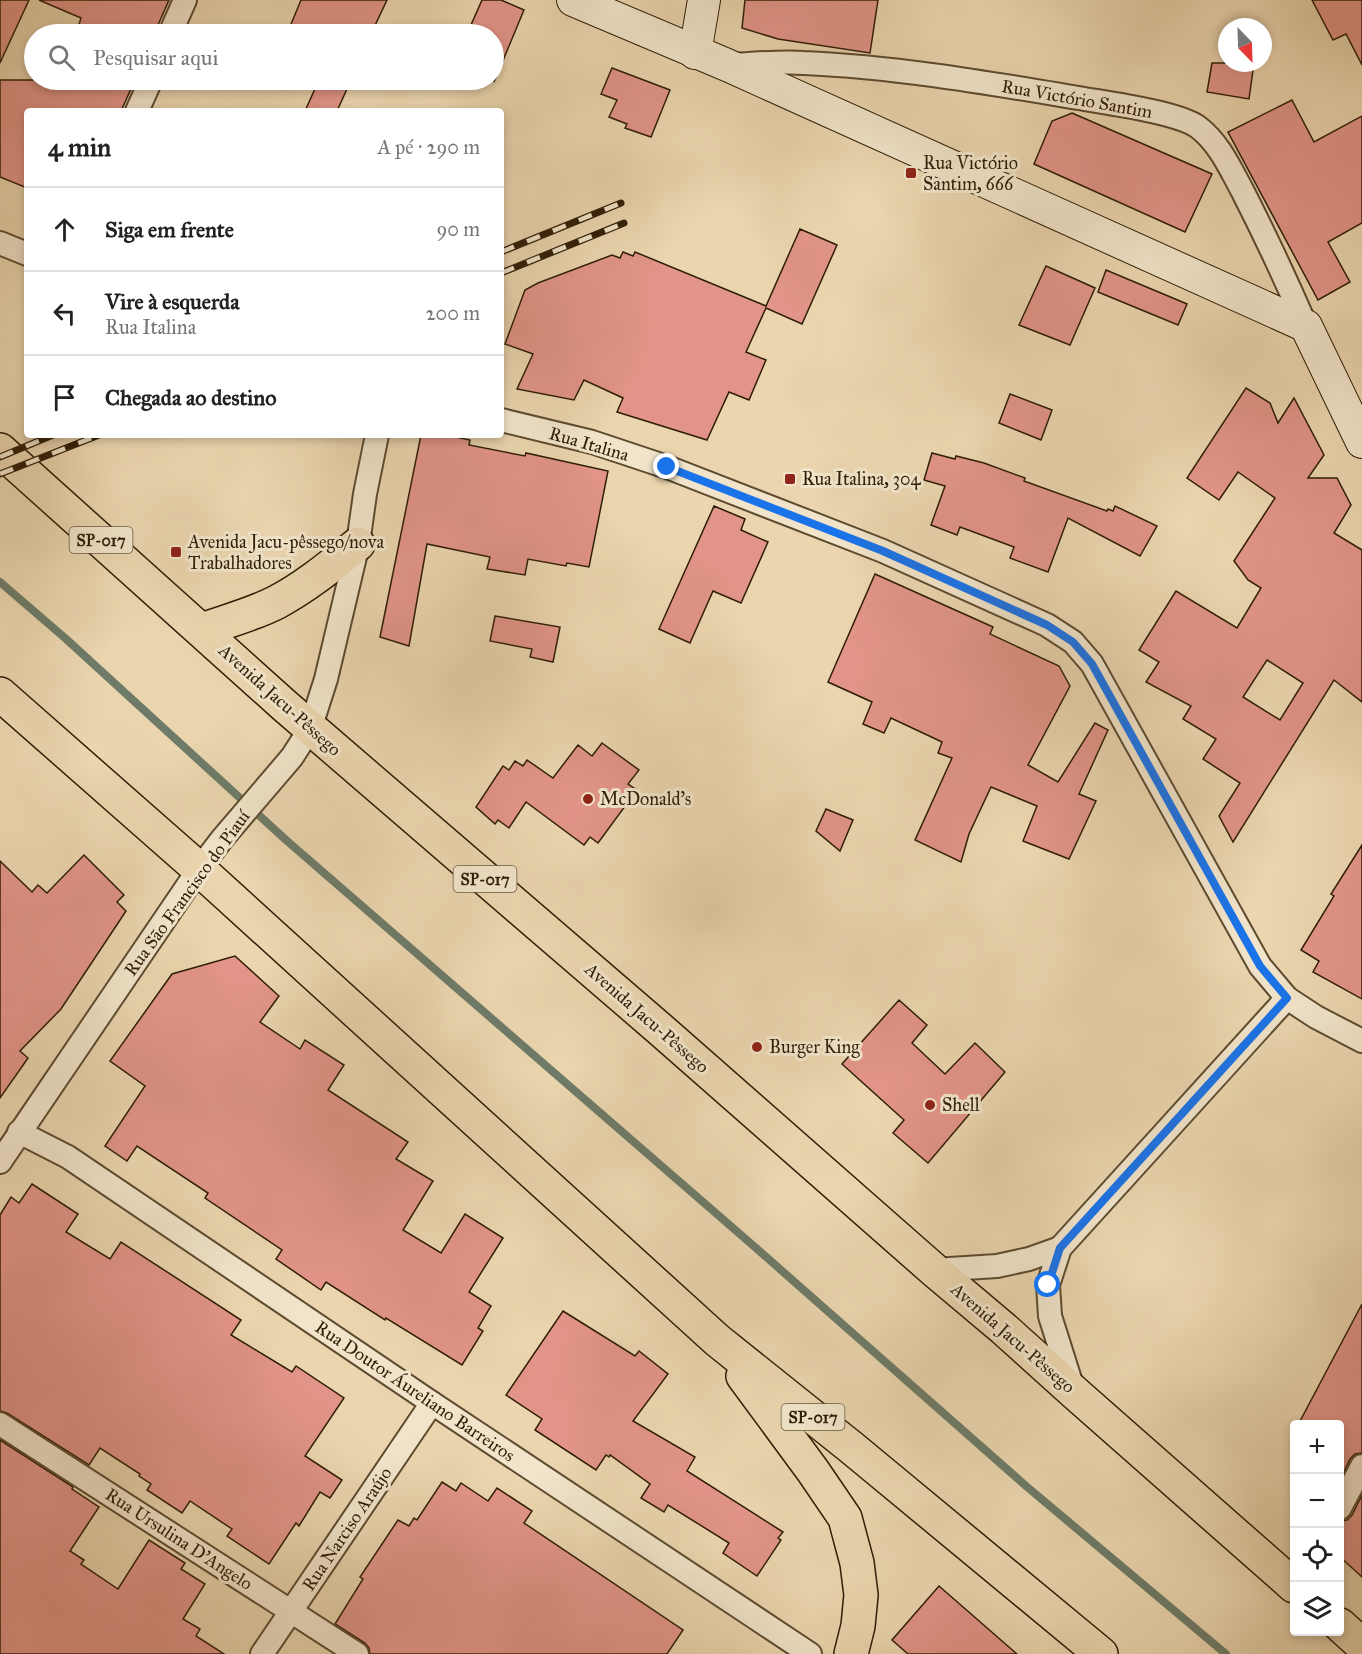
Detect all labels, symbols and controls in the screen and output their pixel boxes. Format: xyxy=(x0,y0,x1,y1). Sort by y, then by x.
north arrow xyxy=(1218,18,1272,72)
search box xyxy=(24,24,504,90)
icon: search xyxy=(45,41,78,74)
text: Pesquisar aqui xyxy=(93,44,218,71)
street label: Rua Victório Santim xyxy=(1000,75,1154,123)
text: 4 min xyxy=(48,131,111,163)
text: A pé · 290 m xyxy=(378,135,480,159)
place label: Rua Victório Santim, 666 xyxy=(923,152,1018,195)
marker: Rua Victório Santim, 666 xyxy=(904,166,918,180)
icon: ahead xyxy=(48,213,81,246)
text: Siga em frente xyxy=(105,216,234,243)
text: 90 m xyxy=(437,217,480,241)
text: Vire à esquerda xyxy=(105,288,239,315)
icon: left xyxy=(48,297,81,330)
text: 200 m xyxy=(426,301,480,325)
text: Rua Italina xyxy=(105,315,196,339)
icon: arrive xyxy=(48,381,81,414)
text: Chegada ao destino xyxy=(105,384,276,411)
street label: Rua Italina xyxy=(547,422,632,466)
route end xyxy=(653,453,679,479)
place label: Rua Italina, 304 xyxy=(802,468,922,490)
marker: Rua Italina, 304 xyxy=(783,472,797,486)
road number: SP-017 xyxy=(70,527,132,553)
place label: Avenida Jacu-pêssego/nova Trabalhadores xyxy=(187,531,384,574)
marker: Avenida Jacu-pêssego/nova Trabalhadores xyxy=(169,545,183,559)
street label: Avenida Jacu-Pêssego xyxy=(213,639,346,761)
place label: McDonald's xyxy=(600,788,691,810)
marker: McDonald's xyxy=(581,792,595,806)
street label: Rua São Francisco do Piauí xyxy=(120,805,255,980)
road number: SP-017 xyxy=(454,866,516,892)
street label: Avenida Jacu-Pêssego xyxy=(579,958,714,1079)
place label: Burger King xyxy=(769,1036,860,1059)
marker: Burger King xyxy=(750,1040,764,1054)
place label: Shell xyxy=(942,1094,980,1116)
marker: Shell xyxy=(923,1098,937,1112)
route start xyxy=(1034,1271,1060,1297)
street label: Avenida Jacu-Pêssego xyxy=(945,1278,1080,1399)
street label: Rua Doutor Áureliano Barreiros xyxy=(311,1314,520,1466)
road number: SP-017 xyxy=(782,1404,844,1430)
map controls xyxy=(1290,1420,1344,1636)
button: + xyxy=(1290,1420,1344,1474)
street label: Rua Narciso Araújo xyxy=(297,1463,397,1595)
button: − xyxy=(1290,1474,1344,1528)
street label: Rua Ursulina D'Angelo xyxy=(101,1483,257,1596)
button: locate xyxy=(1290,1528,1344,1582)
button: layers xyxy=(1290,1582,1344,1636)

